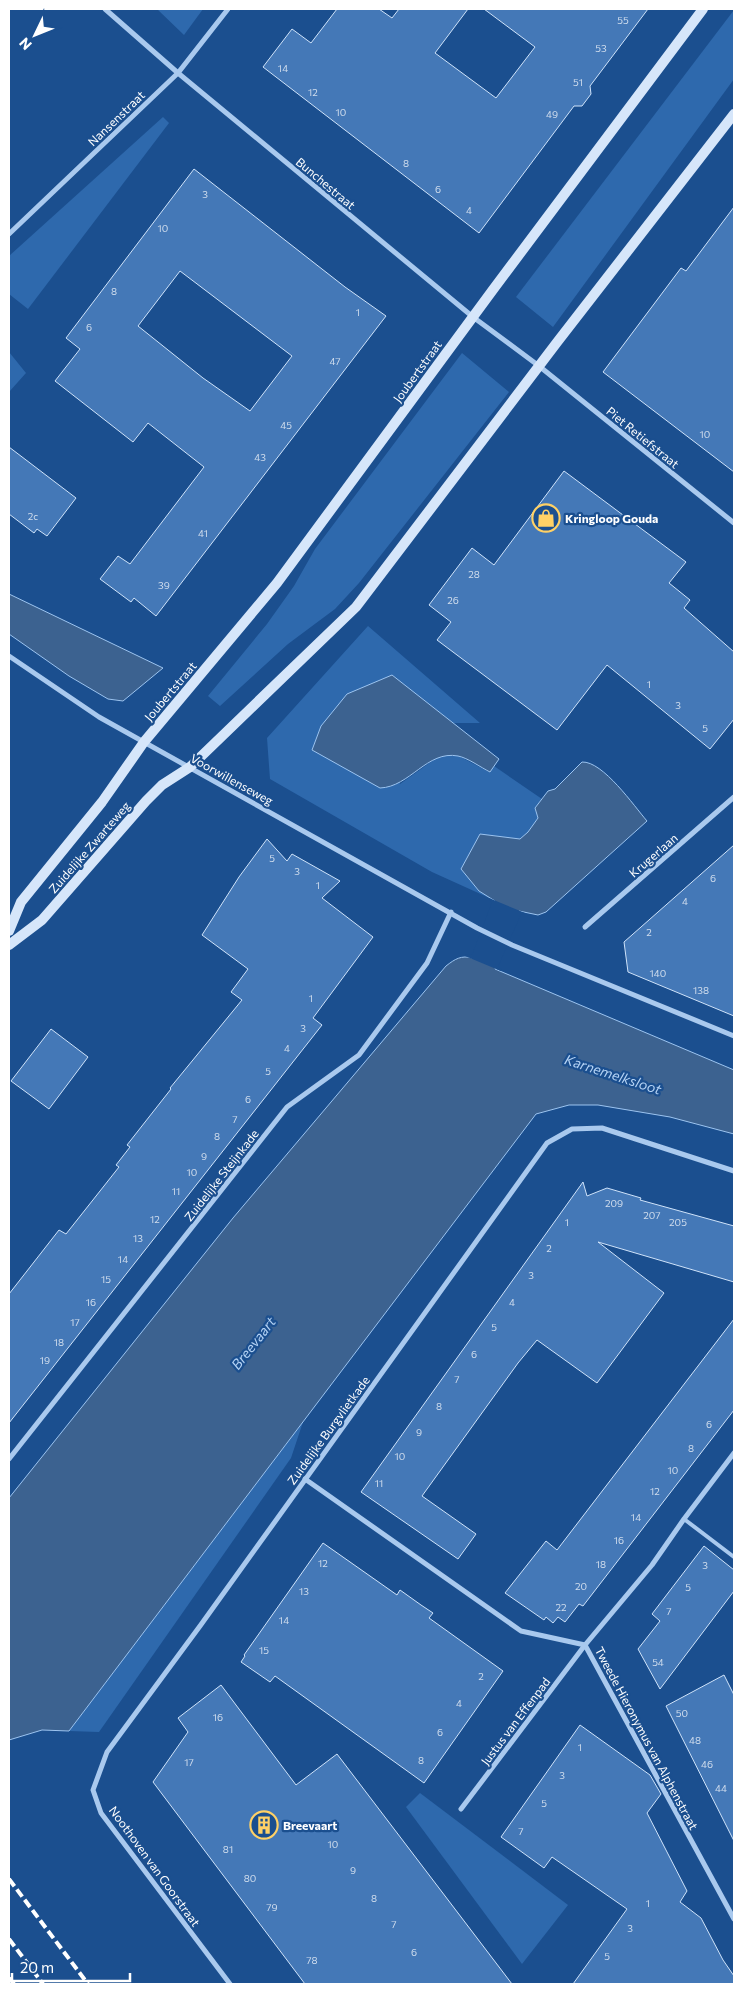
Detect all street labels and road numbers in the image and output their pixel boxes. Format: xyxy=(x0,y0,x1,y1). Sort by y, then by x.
street label: Nansenstraat xyxy=(85,87,147,149)
street label: Bunchestraat xyxy=(294,154,359,212)
street label: Joubertstraat xyxy=(390,337,445,405)
street label: Piet Retiefstraat xyxy=(604,403,682,471)
street label: Joubertstraat xyxy=(141,658,200,724)
street label: Voorwillenseweg xyxy=(188,750,276,808)
street label: Zuidelijke Zwarteweg xyxy=(45,798,133,896)
street label: Krugerlaan xyxy=(626,830,680,880)
street label: Zuidelijke Steijnkade xyxy=(181,1126,261,1224)
street label: Zuidelijke Burgvlietkade xyxy=(284,1373,372,1487)
street label: Tweede Hieronymus van Alphenstraat xyxy=(593,1644,701,1832)
street label: Justus van Effenpad xyxy=(478,1674,553,1768)
street label: Noothoven van Goorstraat xyxy=(107,1803,203,1929)

